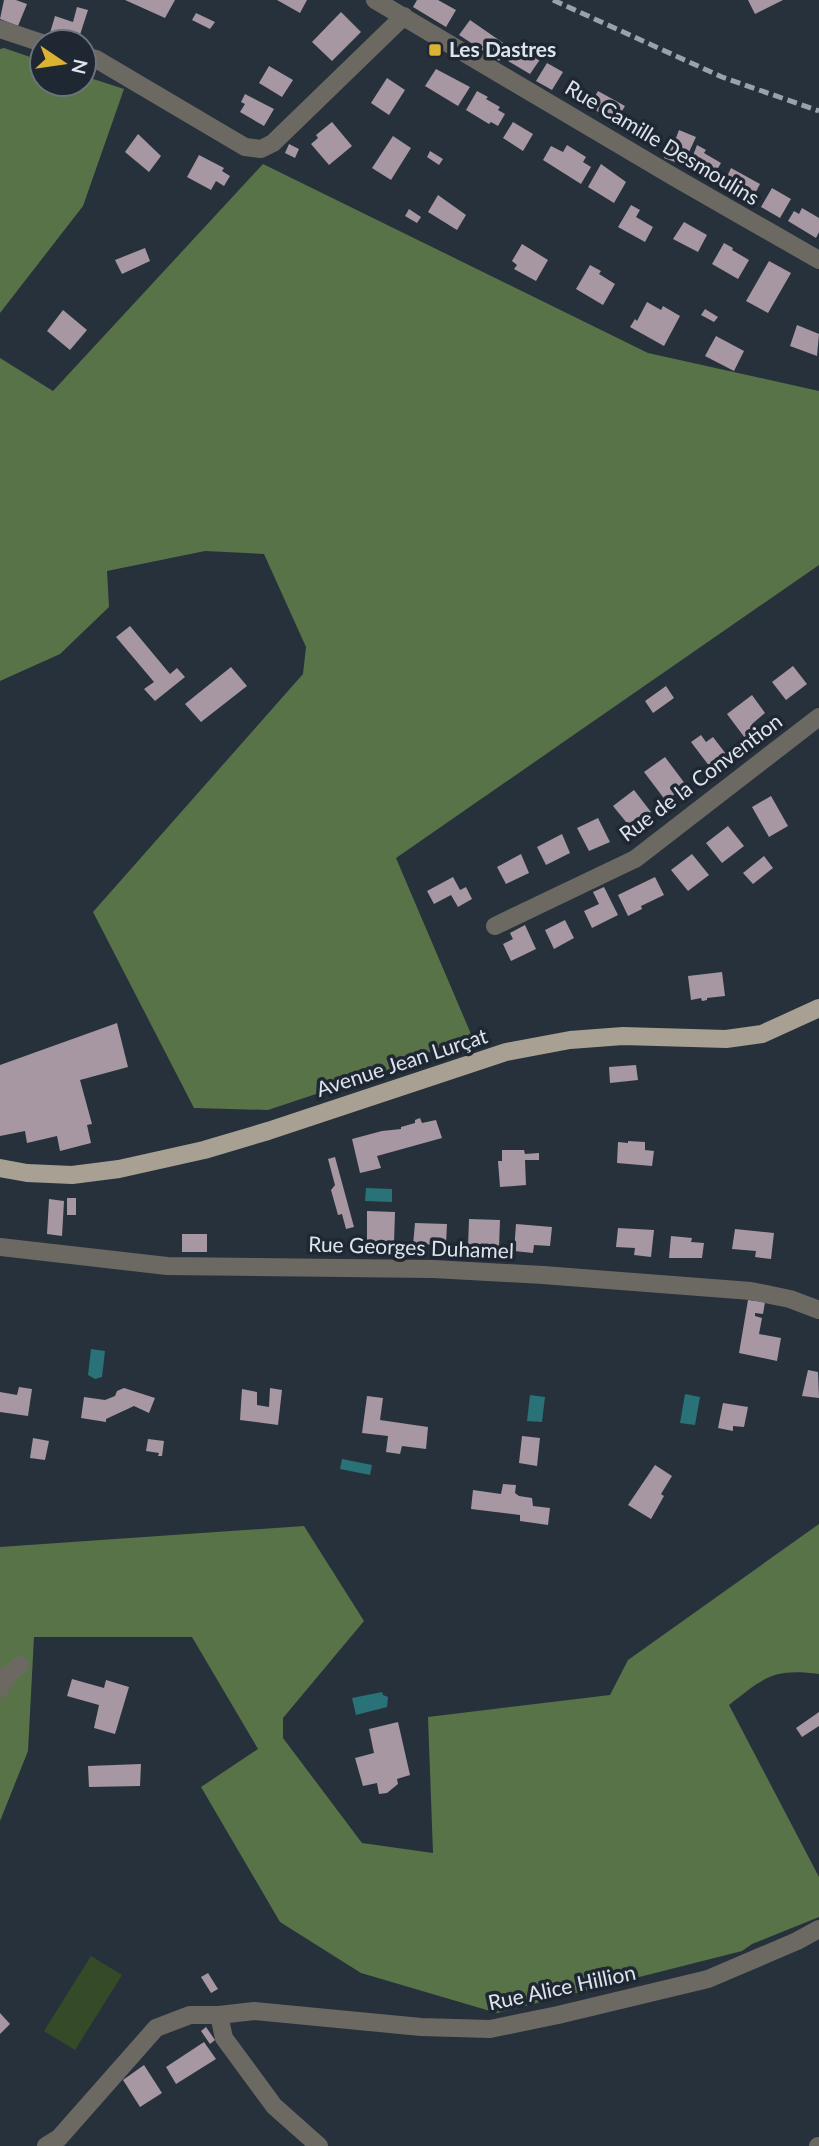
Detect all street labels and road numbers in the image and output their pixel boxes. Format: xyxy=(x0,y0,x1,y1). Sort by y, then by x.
street label: Rue Camille Desmoulins xyxy=(561,74,764,210)
street label: Rue de la Convention xyxy=(614,708,786,846)
street label: Avenue Jean Lurçat xyxy=(313,1022,491,1101)
street label: Rue Georges Duhamel xyxy=(308,1230,514,1263)
street label: Rue Alice Hillion xyxy=(486,1959,638,2014)

